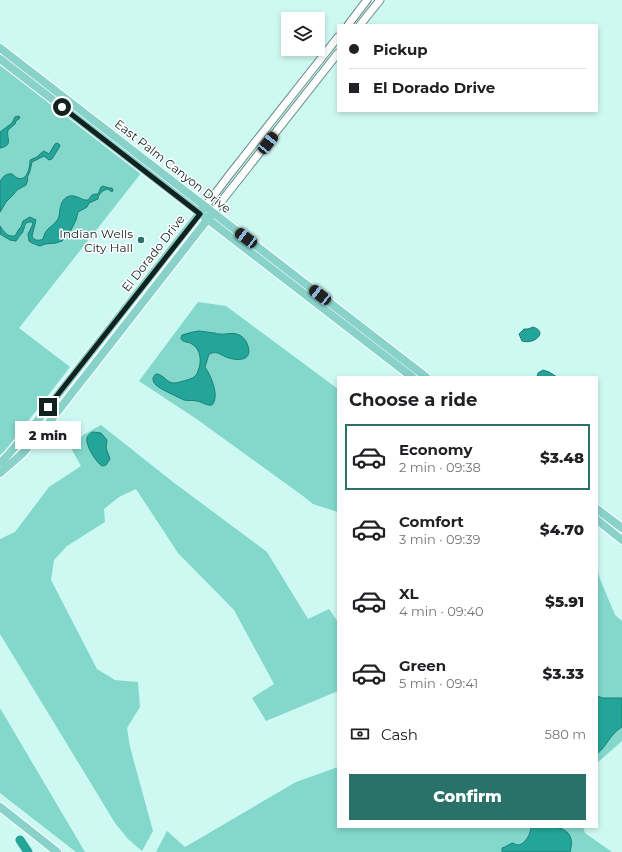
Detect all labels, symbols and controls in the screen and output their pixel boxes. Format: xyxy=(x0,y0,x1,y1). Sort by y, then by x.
map controls xyxy=(281,12,325,56)
button: layers xyxy=(281,12,325,56)
text: Pickup xyxy=(373,40,428,59)
text: El Dorado Drive xyxy=(373,78,495,97)
route start xyxy=(53,98,71,116)
street label: East Palm Canyon Drive xyxy=(112,116,234,216)
car xyxy=(256,130,280,156)
street label: El Dorado Drive xyxy=(118,212,188,294)
place label: Indian Wells City Hall xyxy=(59,226,133,255)
car xyxy=(233,226,259,250)
marker: Indian Wells City Hall xyxy=(136,235,146,245)
car xyxy=(307,283,333,307)
text: Choose a ride xyxy=(349,389,477,411)
route end xyxy=(39,398,57,416)
callout: 2 min xyxy=(15,421,81,449)
text: 2 min xyxy=(29,427,67,443)
icon: car xyxy=(351,439,387,475)
text: Economy xyxy=(399,440,472,459)
text: $3.48 xyxy=(540,448,584,467)
text: 2 min · 09:38 xyxy=(399,459,481,475)
icon: car xyxy=(351,511,387,547)
text: Comfort xyxy=(399,512,464,531)
text: $4.70 xyxy=(540,520,584,539)
text: 3 min · 09:39 xyxy=(399,531,480,547)
icon: car xyxy=(351,583,387,619)
text: XL xyxy=(399,584,418,603)
text: $5.91 xyxy=(545,592,584,611)
text: 4 min · 09:40 xyxy=(399,603,484,619)
icon: car xyxy=(351,655,387,691)
text: Green xyxy=(399,656,446,675)
text: $3.33 xyxy=(543,664,584,683)
text: 5 min · 09:41 xyxy=(399,675,478,691)
icon: cash xyxy=(349,723,371,745)
text: Cash xyxy=(381,725,418,744)
text: 580 m xyxy=(545,726,586,742)
button: Confirm xyxy=(349,774,586,820)

